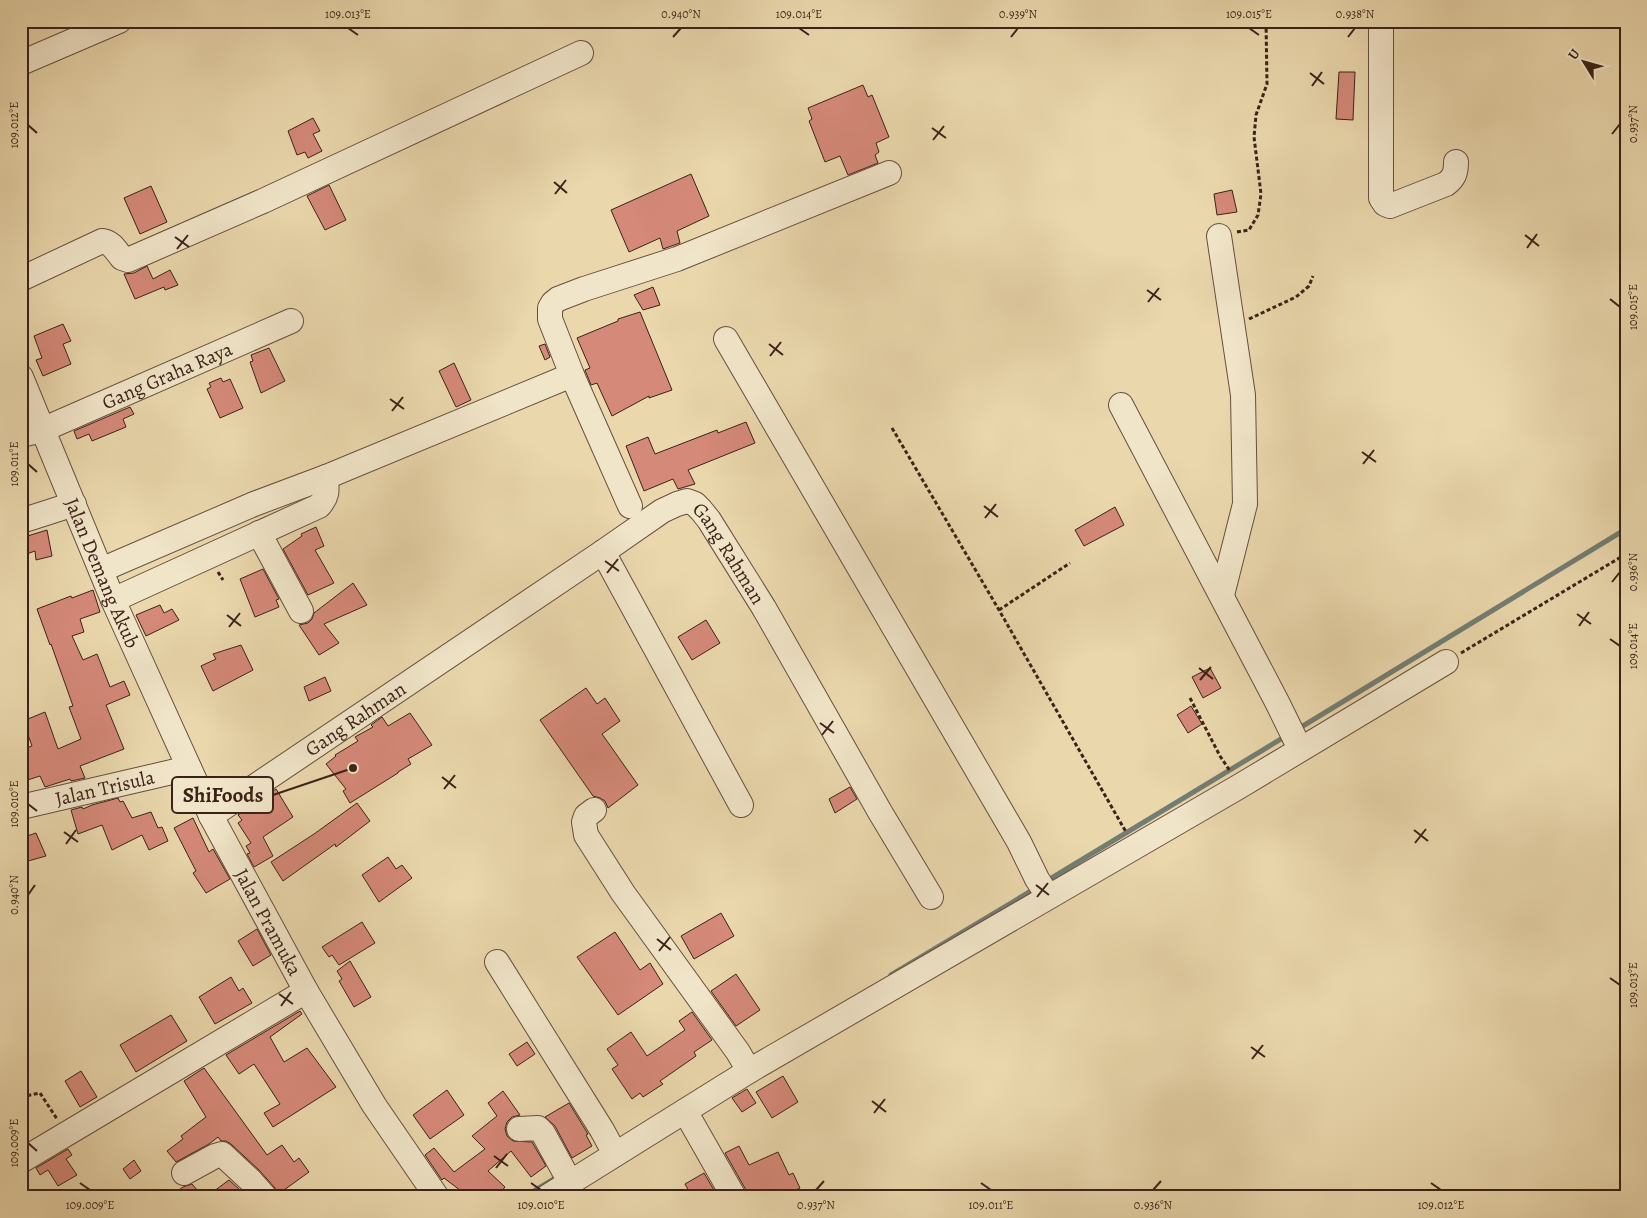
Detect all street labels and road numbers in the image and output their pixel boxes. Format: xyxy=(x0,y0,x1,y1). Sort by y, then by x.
street label: Gang Graha Raya xyxy=(98,335,237,416)
street label: Jalan Demang Akub xyxy=(58,494,146,652)
street label: Gang Rahman xyxy=(686,496,771,610)
street label: Gang Rahman xyxy=(300,676,411,763)
street label: Jalan Trisula xyxy=(53,763,158,813)
street label: Jalan Pramuka xyxy=(228,864,309,981)

